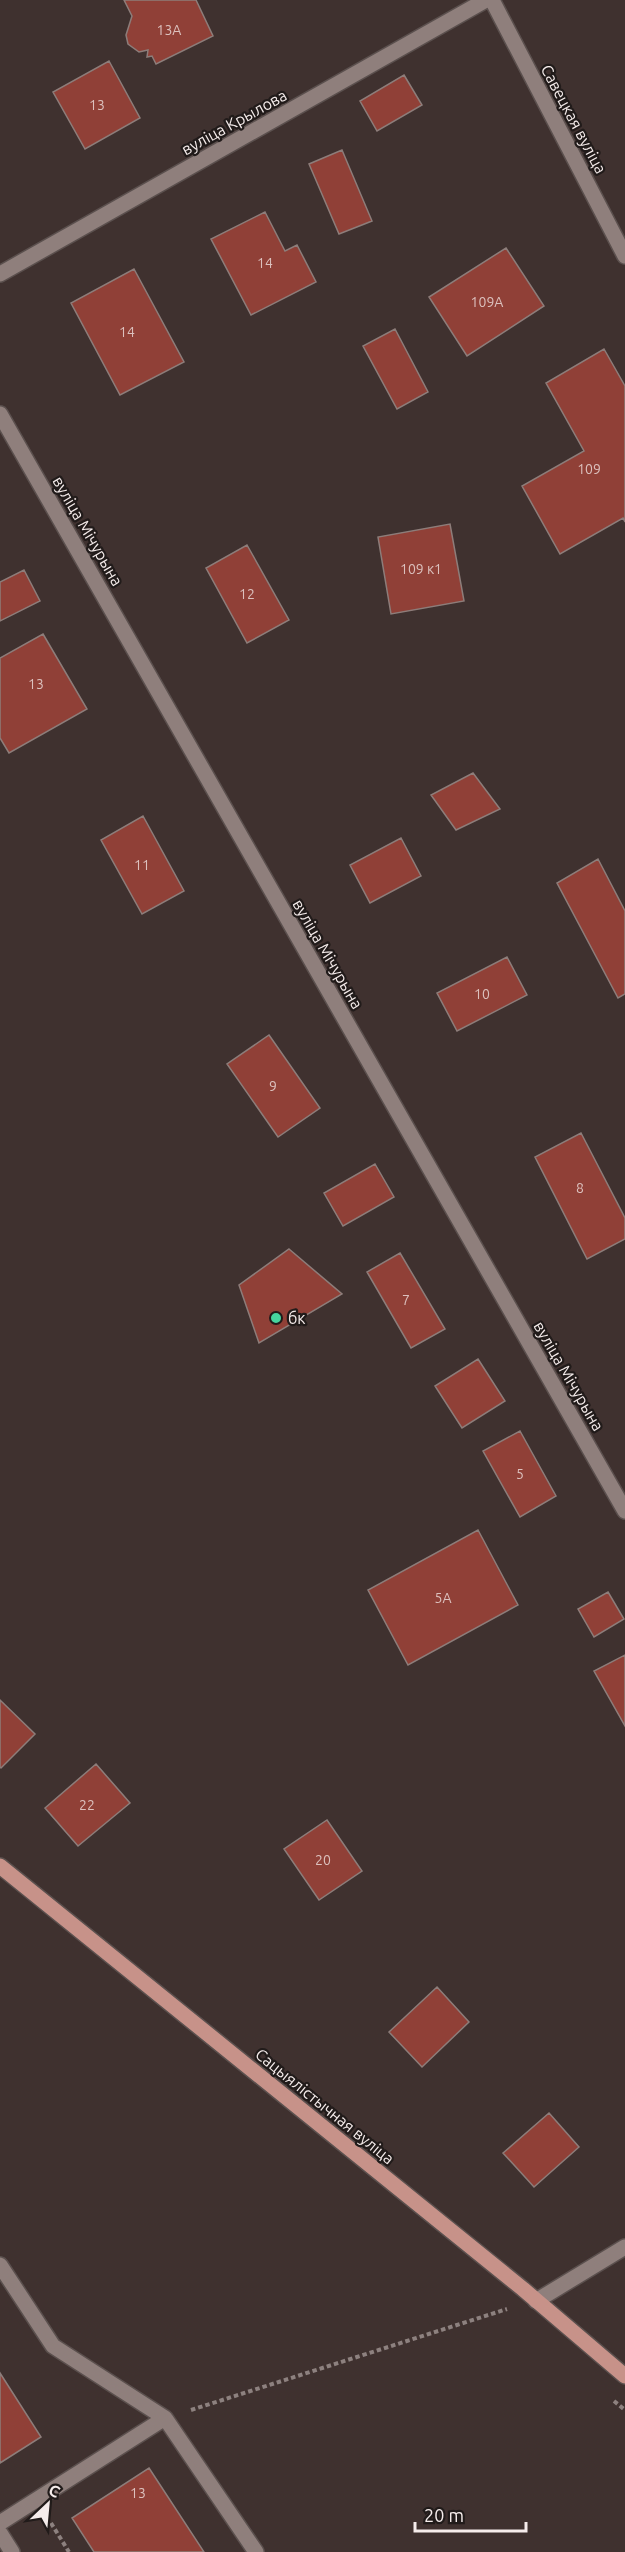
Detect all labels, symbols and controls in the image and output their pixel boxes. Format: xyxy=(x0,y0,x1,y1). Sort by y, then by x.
house number: 13А xyxy=(157,22,181,38)
street label: Савецкая вуліца xyxy=(538,61,610,177)
street label: вуліца Крылова xyxy=(178,86,290,158)
house number: 13 xyxy=(89,97,105,113)
house number: 14 xyxy=(257,255,273,271)
house number: 109А xyxy=(471,294,503,310)
house number: 14 xyxy=(119,324,135,340)
house number: 109 xyxy=(577,461,601,477)
street label: вуліца Мічурына xyxy=(49,473,127,589)
house number: 109 к1 xyxy=(400,561,442,577)
house number: 12 xyxy=(239,586,255,602)
house number: 13 xyxy=(28,676,44,692)
house number: 11 xyxy=(134,857,150,873)
street label: вуліца Мічурына xyxy=(289,896,367,1012)
house number: 10 xyxy=(474,986,490,1002)
house number: 9 xyxy=(269,1078,277,1094)
house number: 8 xyxy=(576,1180,584,1196)
house number: 7 xyxy=(402,1292,410,1308)
place label: бк xyxy=(288,1309,306,1327)
marker: бк xyxy=(269,1311,283,1325)
street label: вуліца Мічурына xyxy=(530,1318,608,1434)
house number: 5 xyxy=(516,1466,524,1482)
house number: 5А xyxy=(435,1590,452,1606)
house number: 22 xyxy=(79,1797,95,1813)
house number: 20 xyxy=(315,1852,331,1868)
street label: Сацыялістычная вуліца xyxy=(252,2045,398,2167)
north arrow xyxy=(18,2474,78,2534)
text: С xyxy=(46,2480,63,2501)
house number: 13 xyxy=(130,2485,146,2501)
scale bar xyxy=(415,2495,526,2533)
text: 20 m xyxy=(424,2505,464,2525)

